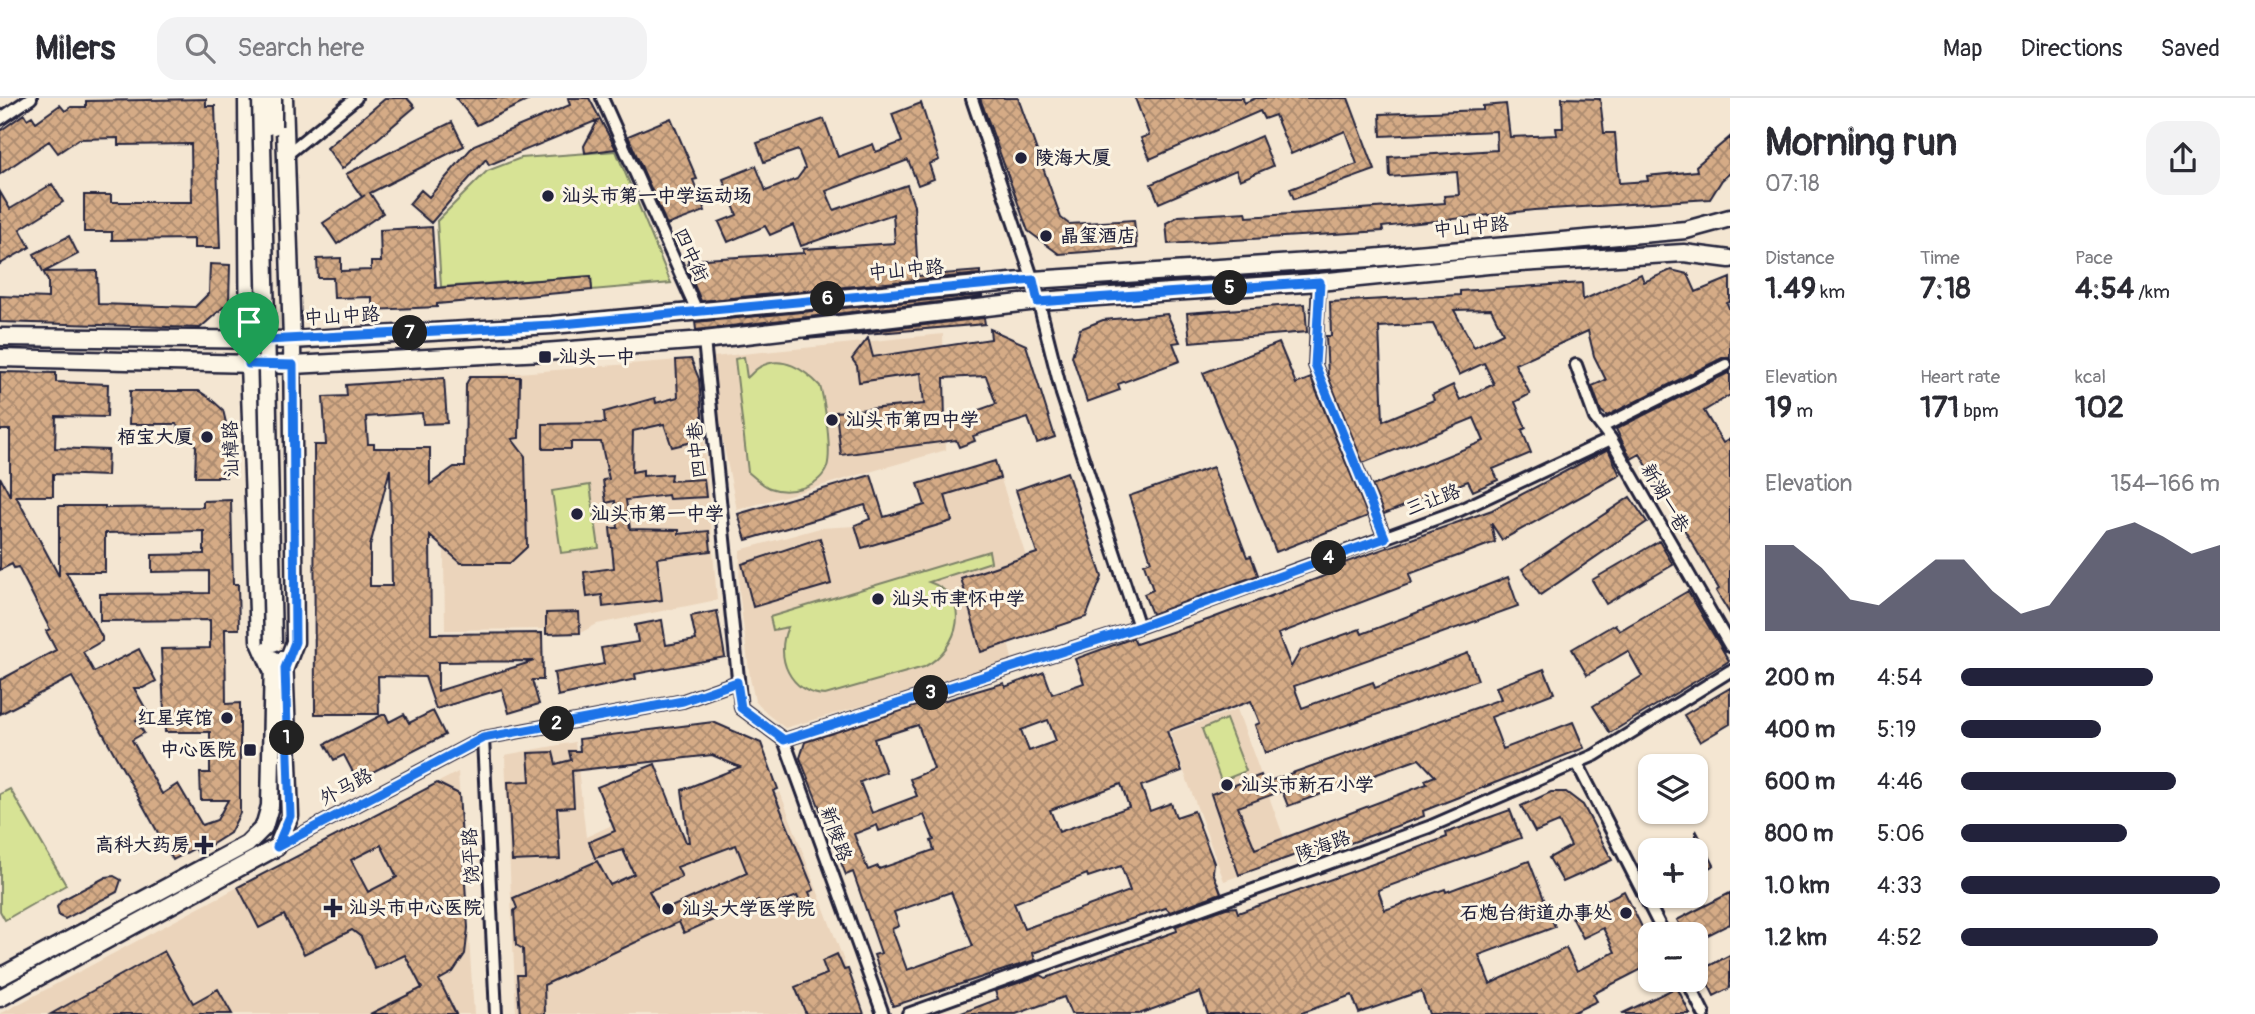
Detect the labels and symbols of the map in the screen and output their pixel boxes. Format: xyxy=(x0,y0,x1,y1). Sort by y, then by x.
place label: 陵海大厦 xyxy=(1035,146,1111,170)
marker: 陵海大厦 xyxy=(1013,150,1029,166)
place label: 汕头市第一中学运动场 xyxy=(562,184,752,208)
marker: 汕头市第一中学运动场 xyxy=(540,188,556,204)
street label: 中山中路 xyxy=(1432,212,1510,242)
street label: 四中街 xyxy=(668,224,714,286)
place label: 晶玺酒店 xyxy=(1060,224,1136,248)
marker: 晶玺酒店 xyxy=(1038,228,1054,244)
street label: 中山中路 xyxy=(867,255,945,285)
pin: 5 xyxy=(1212,270,1248,306)
pin: 6 xyxy=(810,282,846,316)
pin xyxy=(219,292,279,364)
street label: 中山中路 xyxy=(303,302,381,330)
pin: 7 xyxy=(392,316,428,350)
place label: 汕头一中 xyxy=(559,345,635,369)
marker: 汕头一中 xyxy=(537,349,553,365)
place label: 汕头市第四中学 xyxy=(846,408,979,432)
marker: 汕头市第四中学 xyxy=(824,412,840,428)
street label: 汕樟路 xyxy=(218,420,244,478)
street label: 四中巷 xyxy=(683,421,711,479)
place label: 栢宝大厦 xyxy=(117,425,193,449)
marker: 栢宝大厦 xyxy=(199,429,215,445)
street label: 新湖一巷 xyxy=(1636,459,1694,537)
street label: 三让路 xyxy=(1402,479,1464,521)
place label: 汕头市第一中学 xyxy=(591,502,724,526)
marker: 汕头市第一中学 xyxy=(569,506,585,522)
pin: 4 xyxy=(1312,540,1346,575)
place label: 汕头市聿怀中学 xyxy=(892,587,1025,611)
marker: 汕头市聿怀中学 xyxy=(870,591,886,607)
pin: 3 xyxy=(914,676,948,710)
place label: 红星宾馆 xyxy=(137,706,213,730)
pin: 2 xyxy=(540,706,574,742)
marker: 红星宾馆 xyxy=(219,710,235,726)
pin: 1 xyxy=(270,720,304,756)
place label: 中心医院 xyxy=(160,738,236,762)
marker: 中心医院 xyxy=(242,742,258,758)
street label: 外马路 xyxy=(315,763,377,811)
place label: 汕头市新石小学 xyxy=(1241,773,1374,797)
marker: 汕头市新石小学 xyxy=(1219,777,1235,793)
street label: 新陵路 xyxy=(815,803,857,865)
street label: 陵海路 xyxy=(1292,825,1354,867)
street label: 饶平路 xyxy=(458,827,484,885)
place label: 高科大药房 xyxy=(95,833,190,857)
marker: 高科大药房 xyxy=(196,837,212,853)
place label: 汕头市中心医院 xyxy=(349,896,482,920)
place label: 汕头大学医学院 xyxy=(682,897,815,921)
marker: 汕头市中心医院 xyxy=(323,898,343,918)
marker: 汕头大学医学院 xyxy=(660,901,676,917)
place label: 石炮台街道办事处 xyxy=(1460,901,1612,925)
marker: 石炮台街道办事处 xyxy=(1618,905,1634,921)

